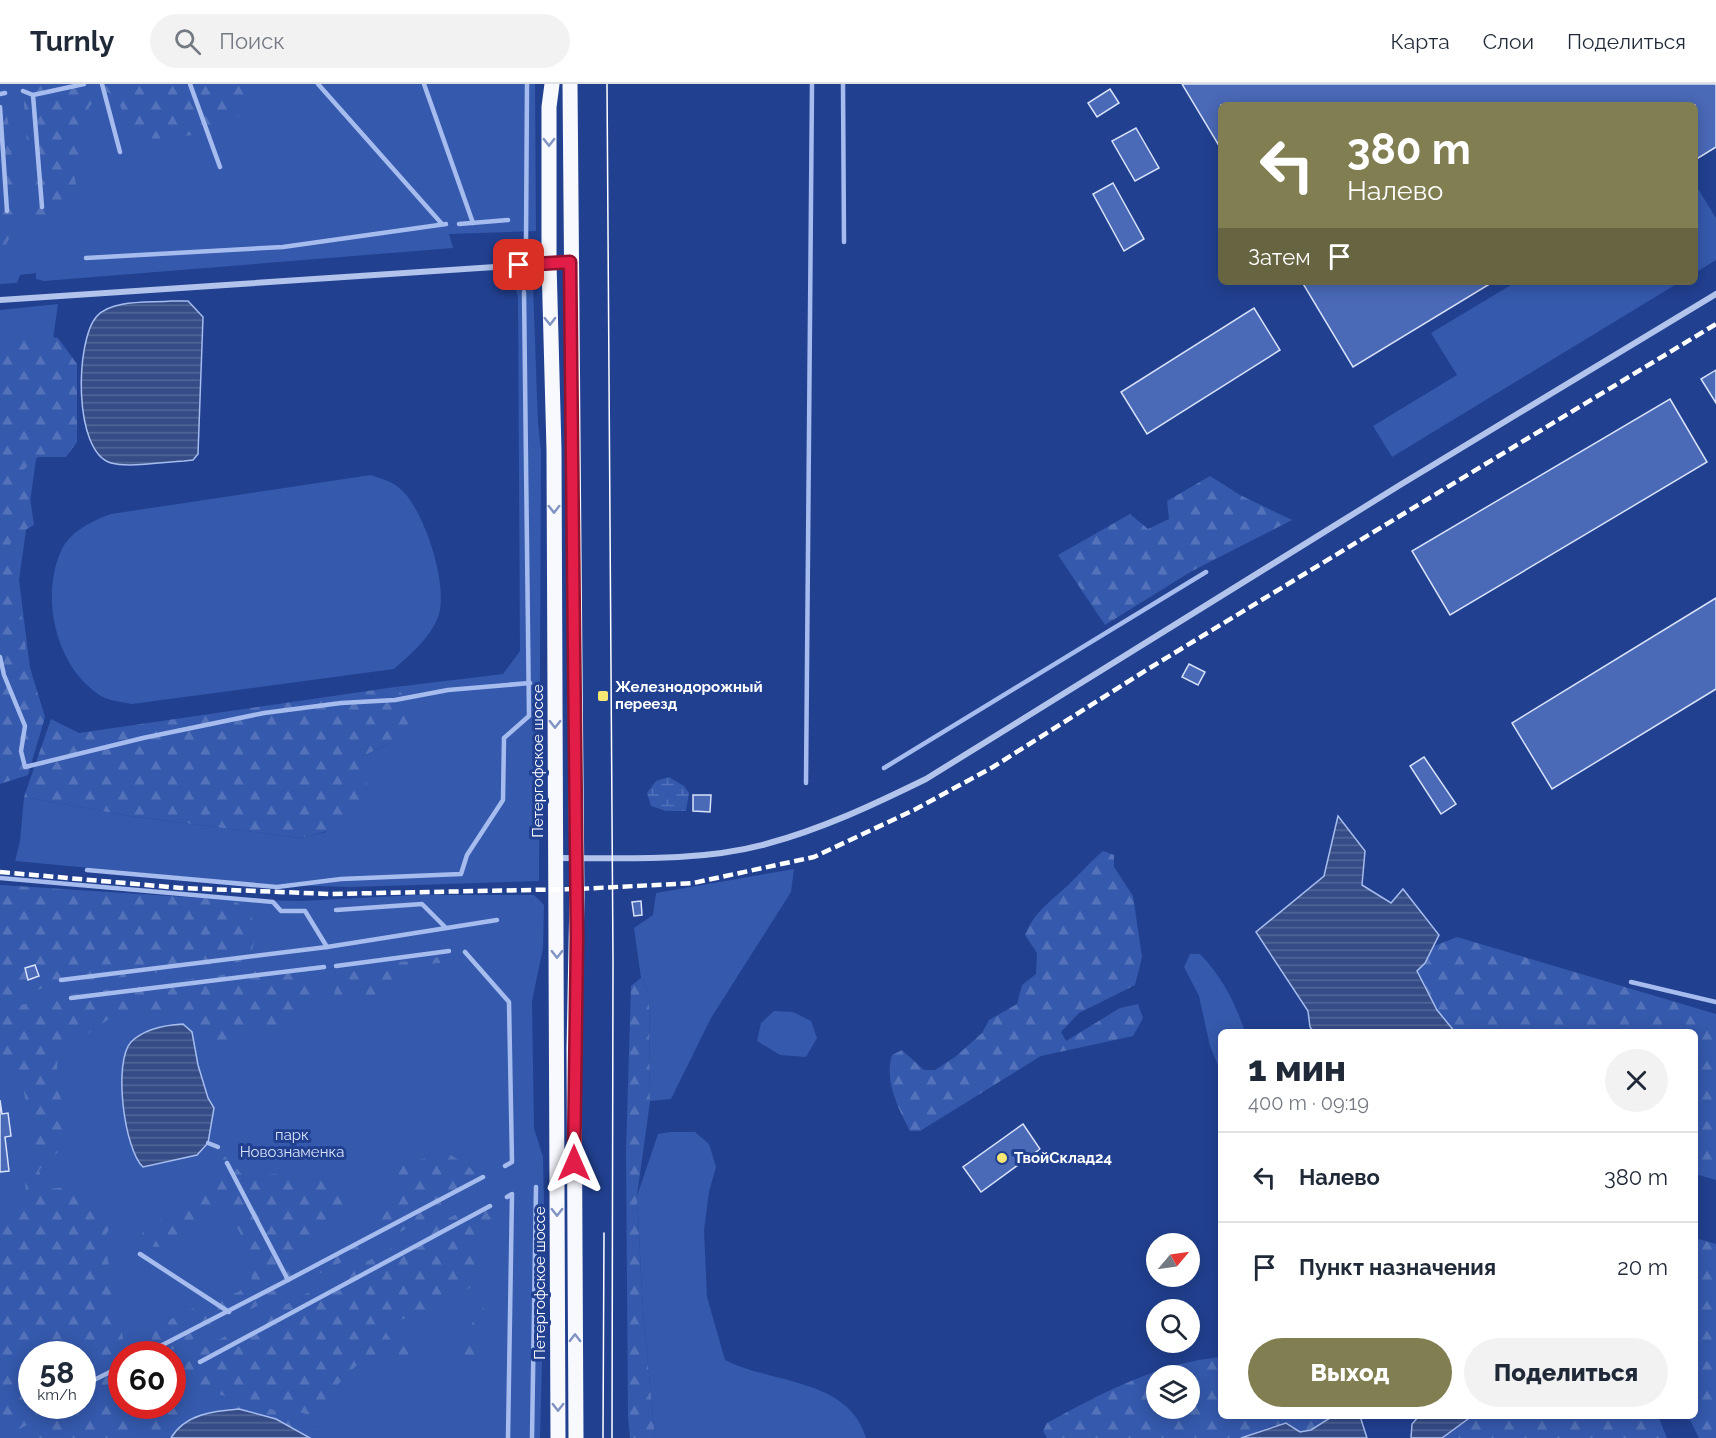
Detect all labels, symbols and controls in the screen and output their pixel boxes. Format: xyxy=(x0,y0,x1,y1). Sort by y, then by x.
search box xyxy=(150,14,570,68)
text: Turnly xyxy=(30,25,114,58)
icon: search xyxy=(171,25,204,58)
text: Поиск xyxy=(219,28,285,54)
text: Карта xyxy=(1391,29,1450,54)
text: Слои xyxy=(1483,29,1534,54)
text: Поделиться xyxy=(1567,29,1686,54)
text: 380 m xyxy=(1347,125,1471,174)
icon: left xyxy=(1248,126,1326,204)
one-way arrow xyxy=(543,138,555,147)
text: Налево xyxy=(1347,175,1443,206)
pin xyxy=(493,239,544,290)
icon: arrive xyxy=(1323,240,1356,273)
text: Затем xyxy=(1248,244,1311,270)
icon: arrive xyxy=(502,248,535,281)
one-way arrow xyxy=(544,317,556,326)
one-way arrow xyxy=(548,504,560,513)
place label: Железнодорожный переезд xyxy=(615,678,763,713)
street label: Петергофское шоссе xyxy=(529,684,547,838)
marker: Железнодорожный переезд xyxy=(596,689,610,703)
one-way arrow xyxy=(549,719,562,728)
one-way arrow xyxy=(551,949,563,958)
text: 1 мин xyxy=(1248,1047,1346,1089)
button: close xyxy=(1605,1049,1668,1112)
text: 400 m · 09:19 xyxy=(1248,1091,1369,1115)
park label: парк Новознаменка xyxy=(240,1126,344,1161)
position arrow xyxy=(542,1131,606,1195)
place label: ТвойСклад24 xyxy=(1014,1149,1113,1167)
marker: ТвойСклад24 xyxy=(995,1151,1009,1165)
icon: left xyxy=(1248,1161,1281,1194)
text: Налево xyxy=(1299,1164,1380,1190)
text: 380 m xyxy=(1604,1164,1668,1190)
street label: Петергофское шоссе xyxy=(531,1206,549,1360)
one-way arrow xyxy=(551,1207,563,1216)
north arrow xyxy=(1146,1233,1200,1287)
map controls xyxy=(1146,1233,1200,1419)
icon: arrive xyxy=(1248,1251,1281,1284)
text: Пункт назначения xyxy=(1299,1254,1496,1280)
text: 20 m xyxy=(1617,1254,1668,1280)
button: search xyxy=(1146,1299,1200,1353)
one-way arrow xyxy=(569,1333,581,1342)
button: Выход xyxy=(1248,1338,1452,1407)
button: Поделиться xyxy=(1464,1338,1668,1407)
speed limit sign: 60 xyxy=(108,1341,186,1419)
text: 58 xyxy=(40,1355,74,1390)
button: layers xyxy=(1146,1365,1200,1419)
text: km/h xyxy=(37,1386,77,1404)
one-way arrow xyxy=(552,1402,564,1411)

